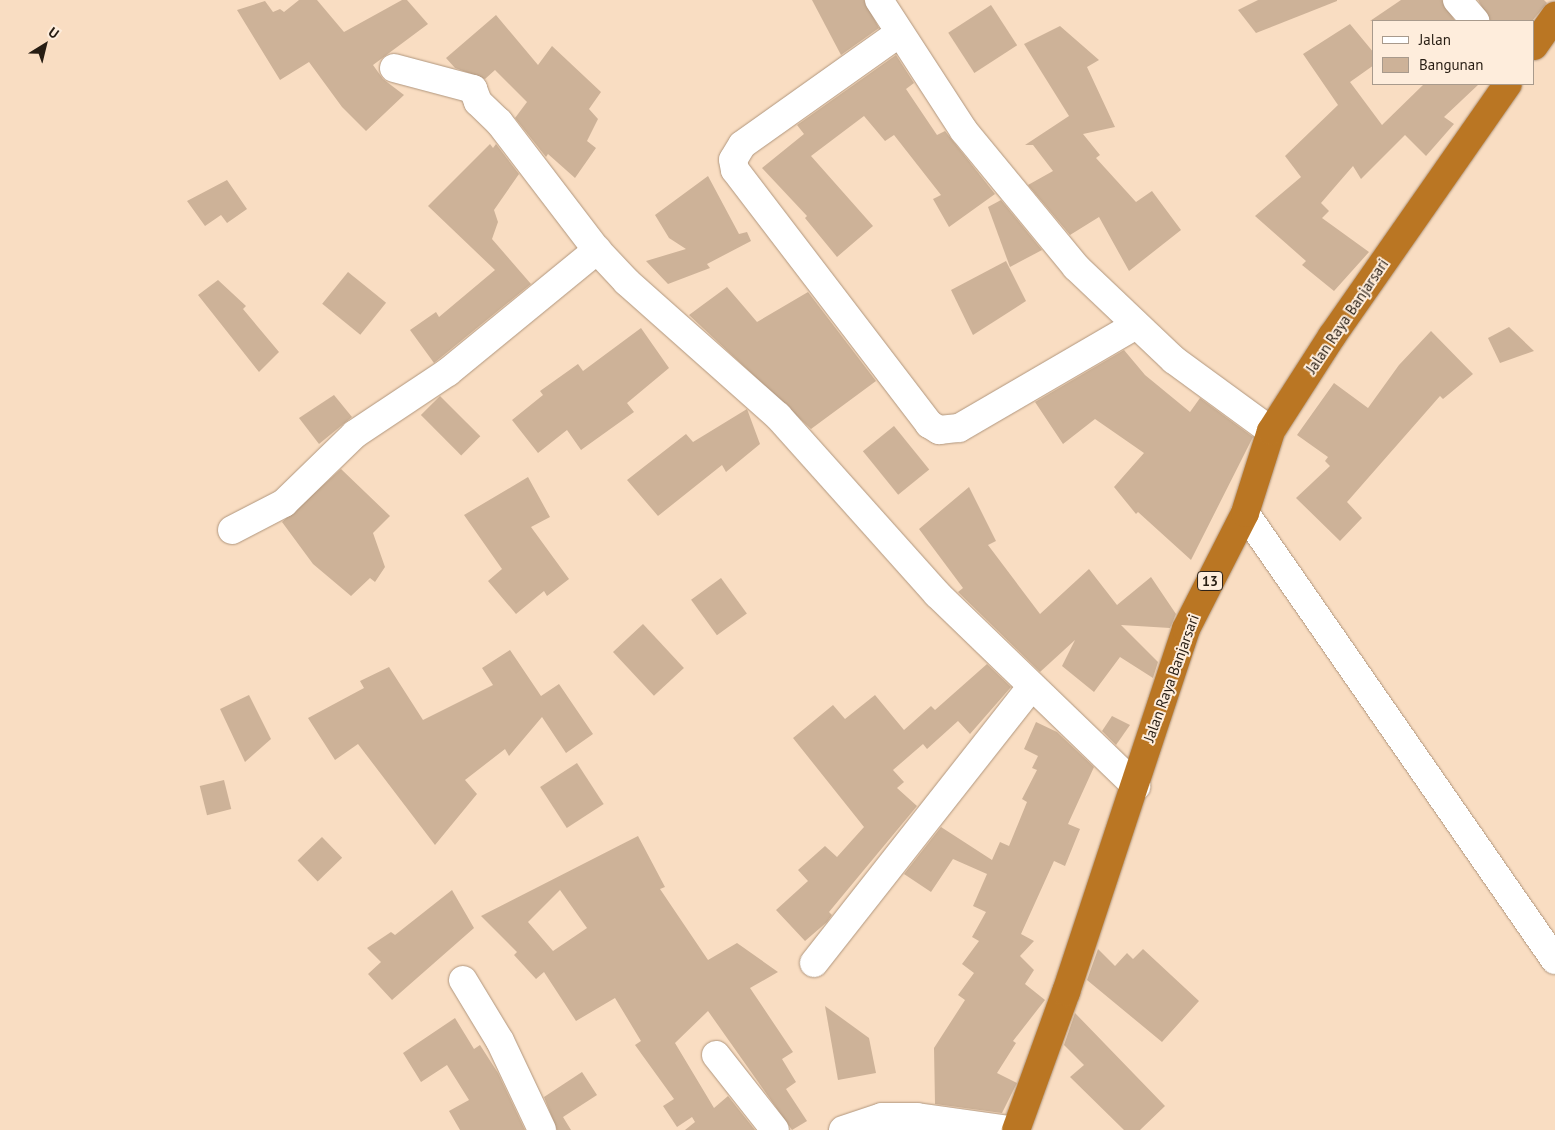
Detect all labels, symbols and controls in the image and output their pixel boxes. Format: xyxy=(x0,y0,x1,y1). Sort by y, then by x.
north arrow xyxy=(20,20,70,70)
legend xyxy=(1372,20,1535,85)
text: U xyxy=(45,23,63,43)
text: Jalan xyxy=(1419,30,1451,49)
text: Bangunan xyxy=(1419,55,1483,74)
street label: Jalan Raya Banjarsari xyxy=(1302,255,1392,377)
road number: 13 xyxy=(1196,570,1224,592)
street label: Jalan Raya Banjarsari xyxy=(1140,612,1202,744)

